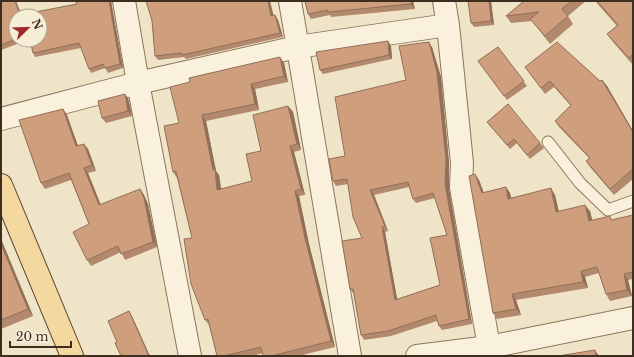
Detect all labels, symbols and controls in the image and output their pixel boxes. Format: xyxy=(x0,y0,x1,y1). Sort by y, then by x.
north arrow xyxy=(8,8,48,48)
text: N xyxy=(29,17,46,32)
scale bar xyxy=(10,323,71,349)
text: 20 m xyxy=(16,329,48,344)

